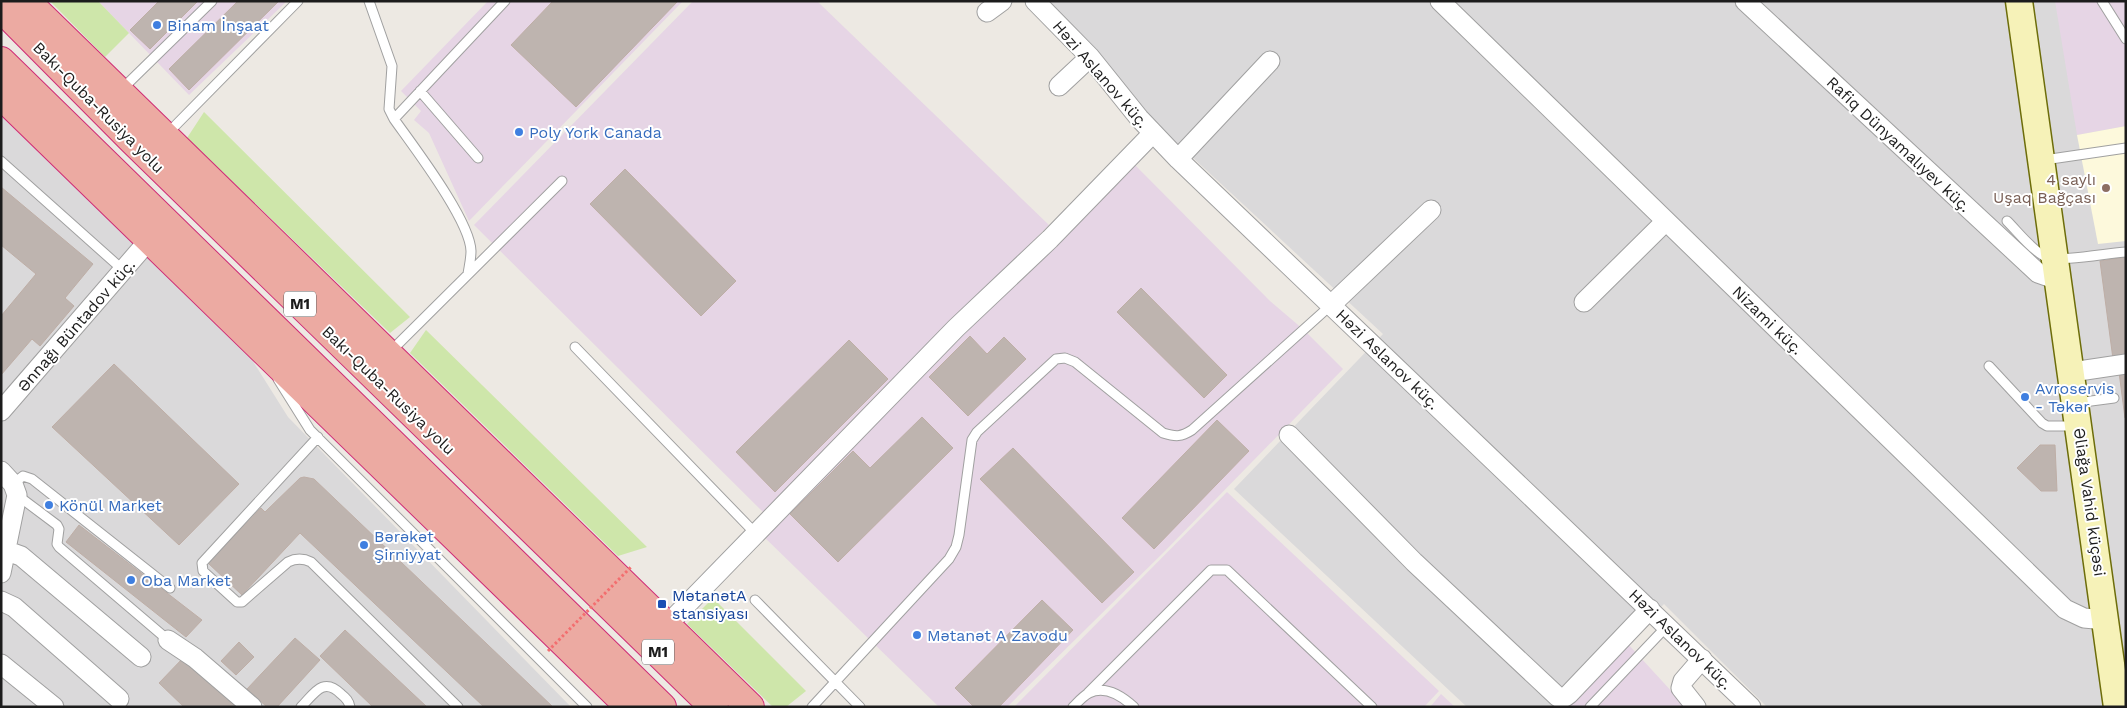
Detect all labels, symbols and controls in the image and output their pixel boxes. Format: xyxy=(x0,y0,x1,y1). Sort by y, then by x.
place label: Binam İnşaat xyxy=(167,16,269,35)
street label: Həzi Aslanov küç. xyxy=(1049,17,1152,132)
marker: Binam İnşaat xyxy=(151,19,163,31)
street label: Bakı-Quba-Rusiya yolu xyxy=(29,38,168,177)
street label: Rafiq Dünyamalıyev küç. xyxy=(1823,73,1975,216)
place label: Poly York Canada xyxy=(529,123,662,142)
marker: Poly York Canada xyxy=(513,126,525,138)
place label: 4 saylı Uşaq Bağçası xyxy=(1993,170,2096,207)
marker: 4 saylı Uşaq Bağçası xyxy=(2100,182,2112,194)
street label: Ənnağı Büntadov küç. xyxy=(14,255,139,396)
street label: Nizami küç. xyxy=(1728,282,1807,359)
road number: M1 xyxy=(284,292,316,316)
street label: Həzi Aslanov küç. xyxy=(1332,305,1443,414)
street label: Bakı-Quba-Rusiya yolu xyxy=(318,322,459,459)
place label: Avroservis - Təkər xyxy=(2035,379,2114,416)
marker: Avroservis - Təkər xyxy=(2019,391,2031,403)
street label: Əliağa Vahid küçəsi xyxy=(2070,427,2109,577)
place label: Könül Market xyxy=(59,496,162,515)
marker: Könül Market xyxy=(43,499,55,511)
place label: Bərəkət Şirniyyat xyxy=(374,527,441,564)
marker: Bərəkət Şirniyyat xyxy=(358,539,370,551)
place label: Oba Market xyxy=(141,571,231,590)
marker: Oba Market xyxy=(125,574,137,586)
street label: Həzi Aslanov küç. xyxy=(1625,585,1736,694)
place label: MətanətA stansiyası xyxy=(672,586,749,623)
marker: MətanətA stansiyası xyxy=(656,598,668,610)
place label: Mətanət A Zavodu xyxy=(927,626,1068,645)
marker: Mətanət A Zavodu xyxy=(911,629,923,641)
road number: M1 xyxy=(642,640,674,664)

